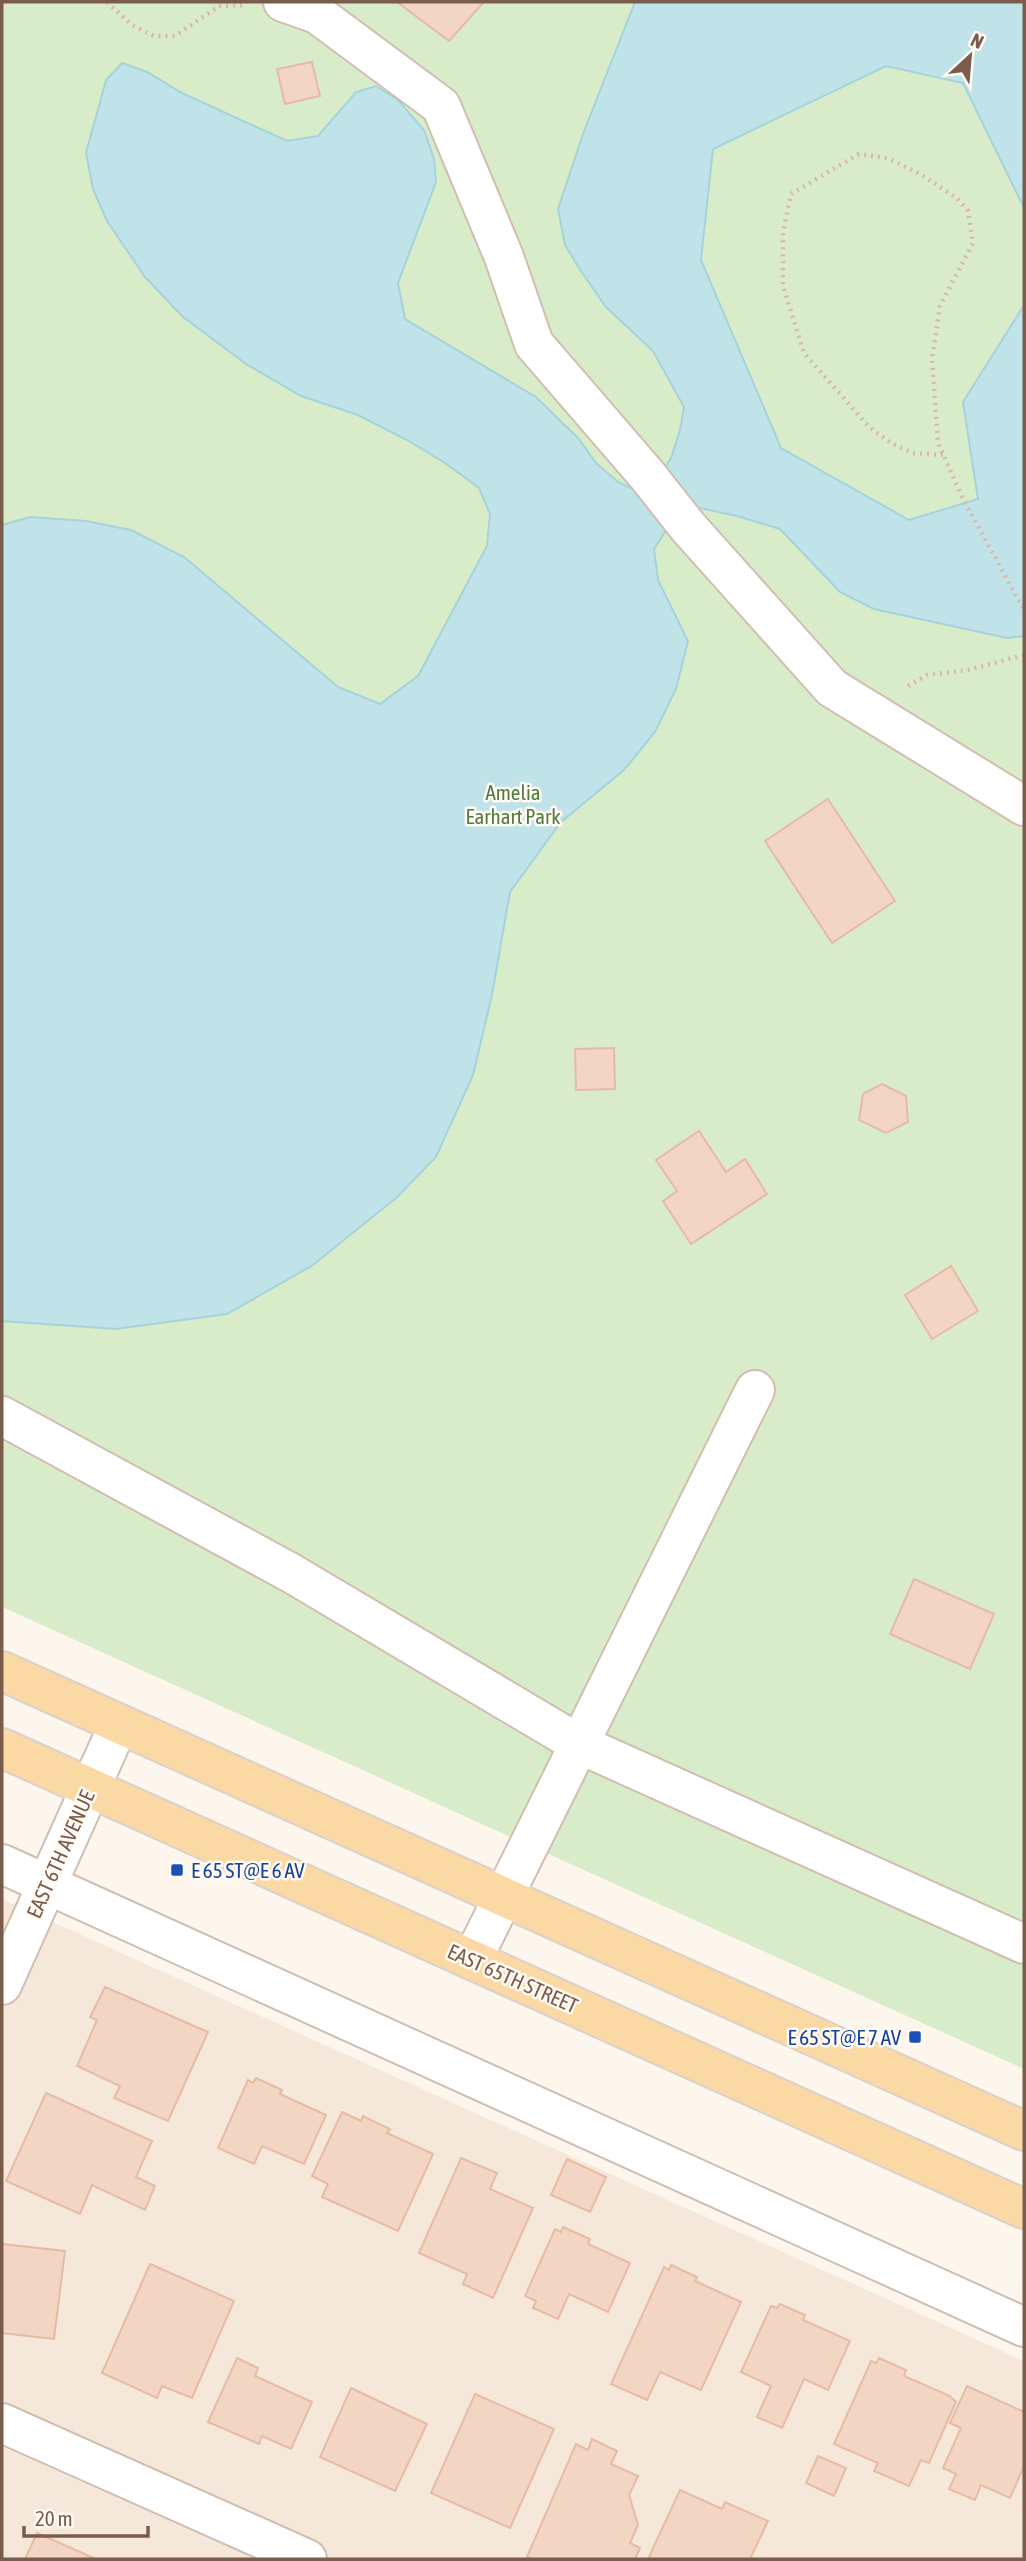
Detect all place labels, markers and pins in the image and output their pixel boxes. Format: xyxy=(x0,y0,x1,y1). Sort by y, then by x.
place label: E 65 ST@E 6 AV xyxy=(191,1858,305,1882)
marker: E 65 ST@E 6 AV xyxy=(169,1862,185,1878)
place label: E 65 ST@E 7 AV xyxy=(787,2025,902,2049)
marker: E 65 ST@E 7 AV xyxy=(907,2029,923,2045)

